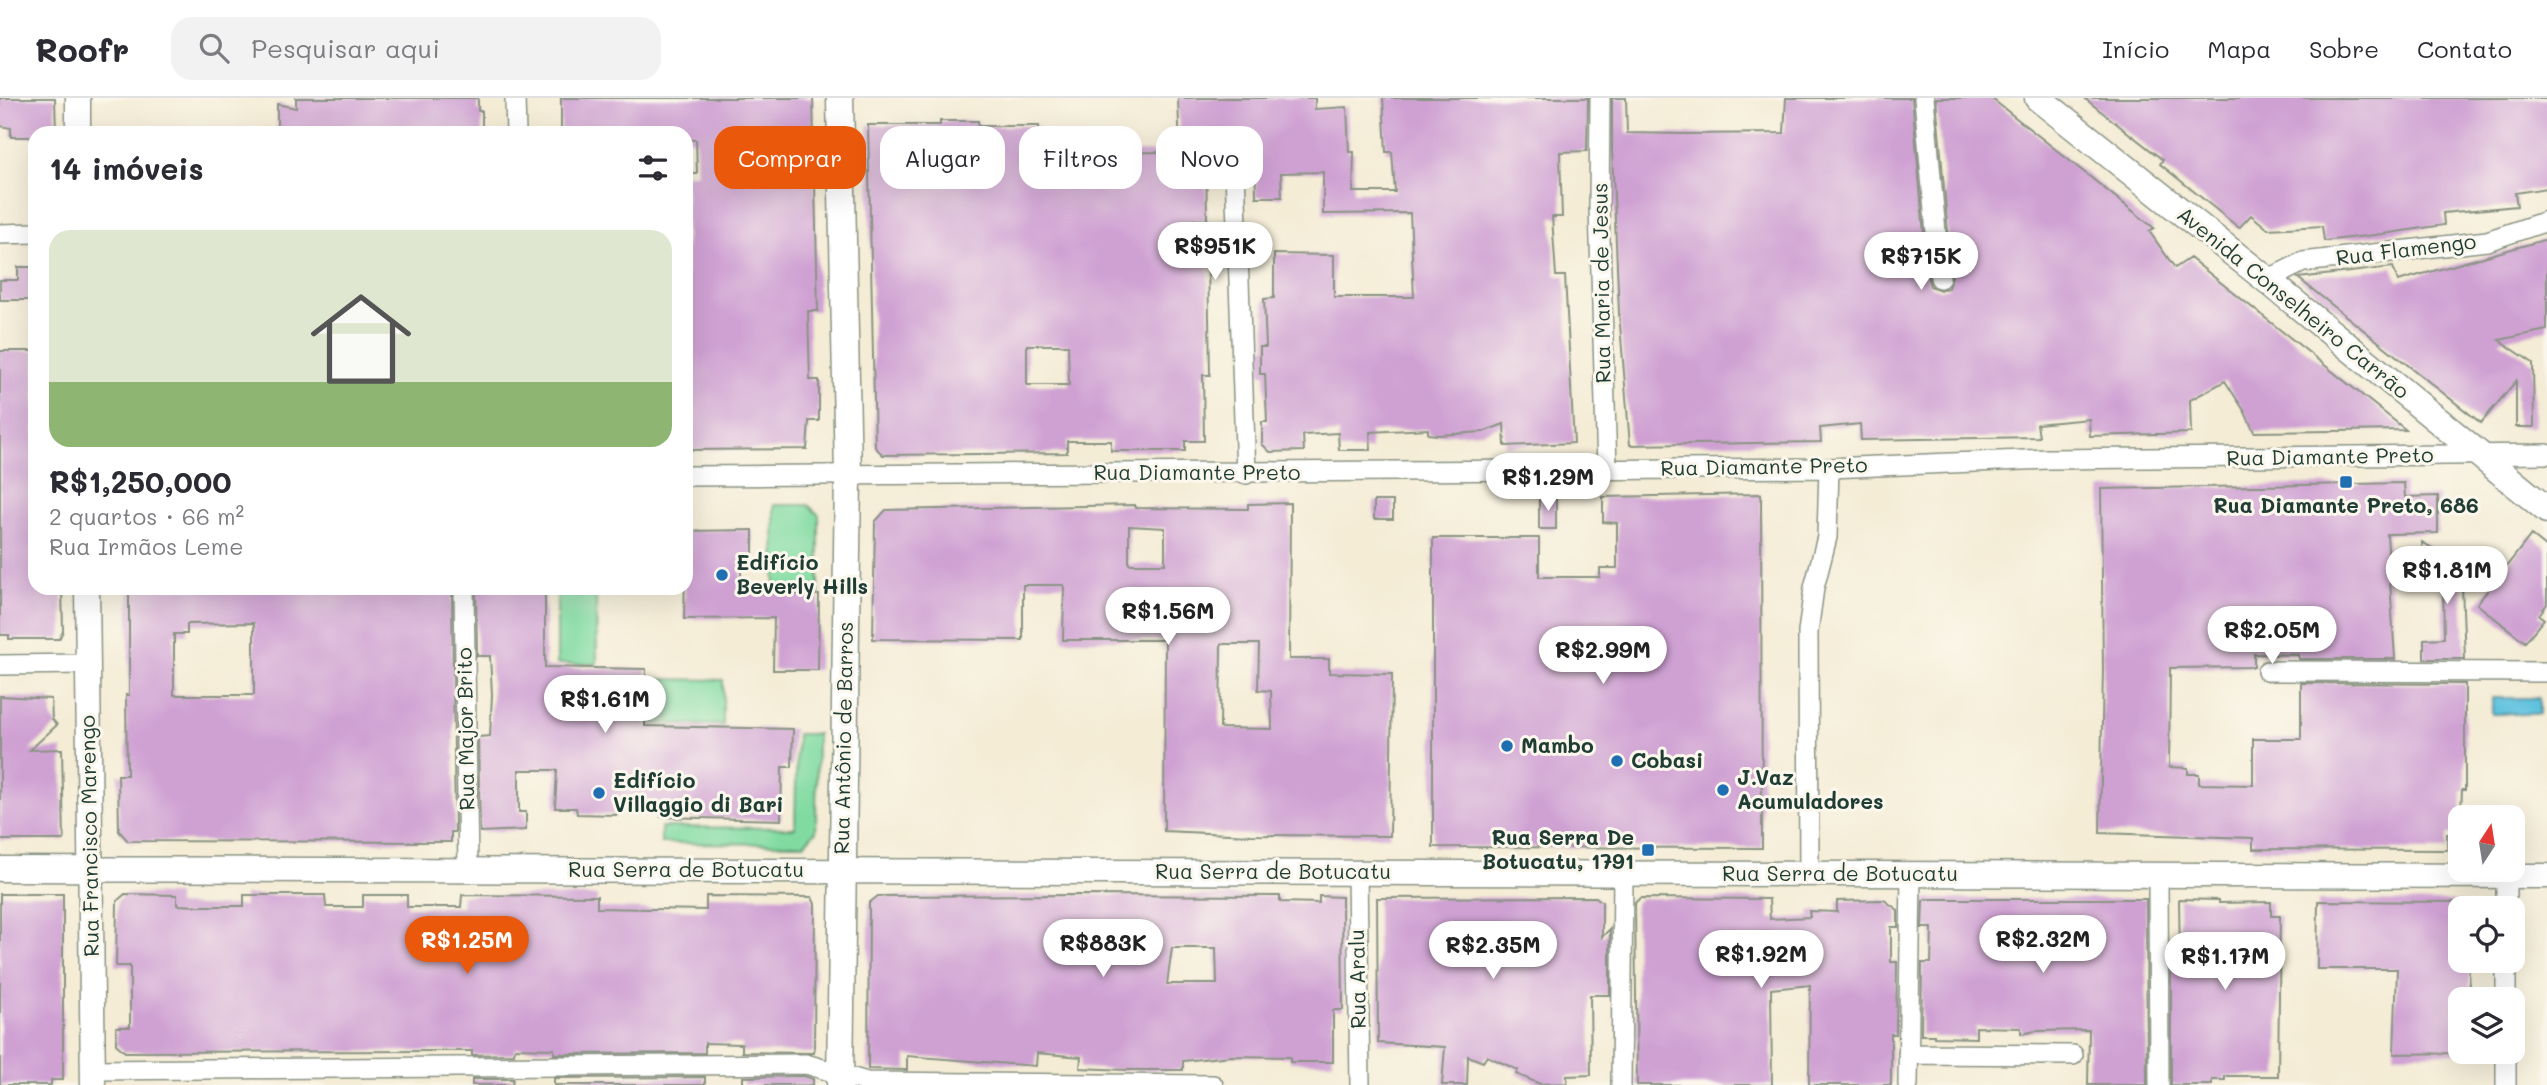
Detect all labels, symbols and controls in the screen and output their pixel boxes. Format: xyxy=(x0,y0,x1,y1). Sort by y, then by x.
search box xyxy=(171,17,661,80)
text: Roofr xyxy=(35,27,129,70)
icon: search xyxy=(195,29,233,67)
text: Pesquisar aqui xyxy=(251,31,440,65)
text: Início xyxy=(2102,33,2169,64)
text: Mapa xyxy=(2207,33,2271,64)
text: Sobre xyxy=(2309,33,2379,64)
text: Contato xyxy=(2417,33,2512,64)
chip: Comprar xyxy=(714,126,866,189)
chip: Alugar xyxy=(880,126,1005,189)
chip: Filtros xyxy=(1019,126,1142,189)
chip: Novo xyxy=(1156,126,1263,189)
text: 14 imóveis xyxy=(49,148,204,188)
icon: filters xyxy=(634,149,672,187)
street label: Rua Maria de Jesus xyxy=(1585,182,1616,384)
street label: Avenida Conselheiro Carrão xyxy=(2172,200,2416,404)
pin: R$951K xyxy=(1158,222,1272,282)
street label: Rua Flamengo xyxy=(2334,227,2477,270)
text: R$951K xyxy=(1174,230,1256,260)
pin: R$715K xyxy=(1864,232,1978,292)
text: R$715K xyxy=(1880,240,1962,270)
icon: home xyxy=(298,276,424,402)
street label: Rua Diamante Preto xyxy=(2226,440,2434,471)
street label: Rua Diamante Preto xyxy=(1660,450,1868,481)
pin: R$1.29M xyxy=(1483,454,1613,513)
street label: Rua Diamante Preto xyxy=(1093,458,1301,485)
text: R$1,250,000 xyxy=(49,461,231,501)
text: R$1.29M xyxy=(1502,461,1594,491)
marker: Rua Diamante Preto, 686 xyxy=(2338,474,2354,490)
place label: Rua Diamante Preto, 686 xyxy=(2213,491,2479,518)
text: 2 quartos · 66 m² xyxy=(49,501,244,531)
text: Rua Irmãos Leme xyxy=(49,531,243,561)
pin: R$1.81M xyxy=(2382,546,2512,606)
place label: Edifício Beverly Hills xyxy=(736,548,868,600)
text: R$1.81M xyxy=(2402,554,2492,584)
marker: Edifício Beverly Hills xyxy=(714,567,730,583)
pin: R$1.56M xyxy=(1103,588,1233,647)
text: R$1.56M xyxy=(1121,595,1215,625)
pin: R$2.05M xyxy=(2207,606,2337,666)
text: R$2.05M xyxy=(2224,614,2320,644)
street label: Rua Antônio de Barros xyxy=(827,621,858,855)
pin: R$2.99M xyxy=(1538,626,1668,686)
text: R$2.99M xyxy=(1555,634,1651,664)
street label: Rua Major Brito xyxy=(450,647,479,811)
pin: R$1.61M xyxy=(540,676,670,735)
text: R$1.61M xyxy=(560,683,650,713)
street label: Rua Francisco Marengo xyxy=(73,715,104,957)
place label: Mambo xyxy=(1521,731,1594,758)
marker: Mambo xyxy=(1499,738,1515,754)
place label: Cobasi xyxy=(1631,746,1703,773)
marker: Cobasi xyxy=(1609,753,1625,769)
place label: J.Vaz Acumuladores xyxy=(1737,763,1884,814)
place label: Edifício Villaggio di Bari xyxy=(613,766,784,817)
marker: J.Vaz Acumuladores xyxy=(1715,782,1731,798)
marker: Edifício Villaggio di Bari xyxy=(591,785,607,801)
north arrow xyxy=(2448,805,2525,882)
map controls xyxy=(2448,805,2525,1064)
place label: Rua Serra De Botucatu, 1791 xyxy=(1482,823,1634,874)
marker: Rua Serra De Botucatu, 1791 xyxy=(1640,842,1656,858)
street label: Rua Serra de Botucatu xyxy=(568,855,804,882)
street label: Rua Serra de Botucatu xyxy=(1155,857,1391,884)
street label: Rua Serra de Botucatu xyxy=(1722,859,1958,886)
button: locate xyxy=(2448,896,2525,973)
pin: R$1.25M xyxy=(402,916,532,976)
pin: R$2.32M xyxy=(1978,916,2108,975)
pin: R$883K xyxy=(1046,920,1160,979)
pin: R$2.35M xyxy=(1428,922,1558,981)
text: R$2.32M xyxy=(1995,923,2091,953)
text: R$1.25M xyxy=(421,924,513,954)
text: R$883K xyxy=(1059,927,1147,957)
street label: Rua Aralu xyxy=(1342,929,1371,1029)
text: R$2.35M xyxy=(1445,929,1541,959)
pin: R$1.92M xyxy=(1696,930,1826,990)
pin: R$1.17M xyxy=(2160,932,2290,992)
text: R$1.92M xyxy=(1715,938,1807,968)
text: R$1.17M xyxy=(2180,940,2270,970)
button: layers xyxy=(2448,987,2525,1064)

